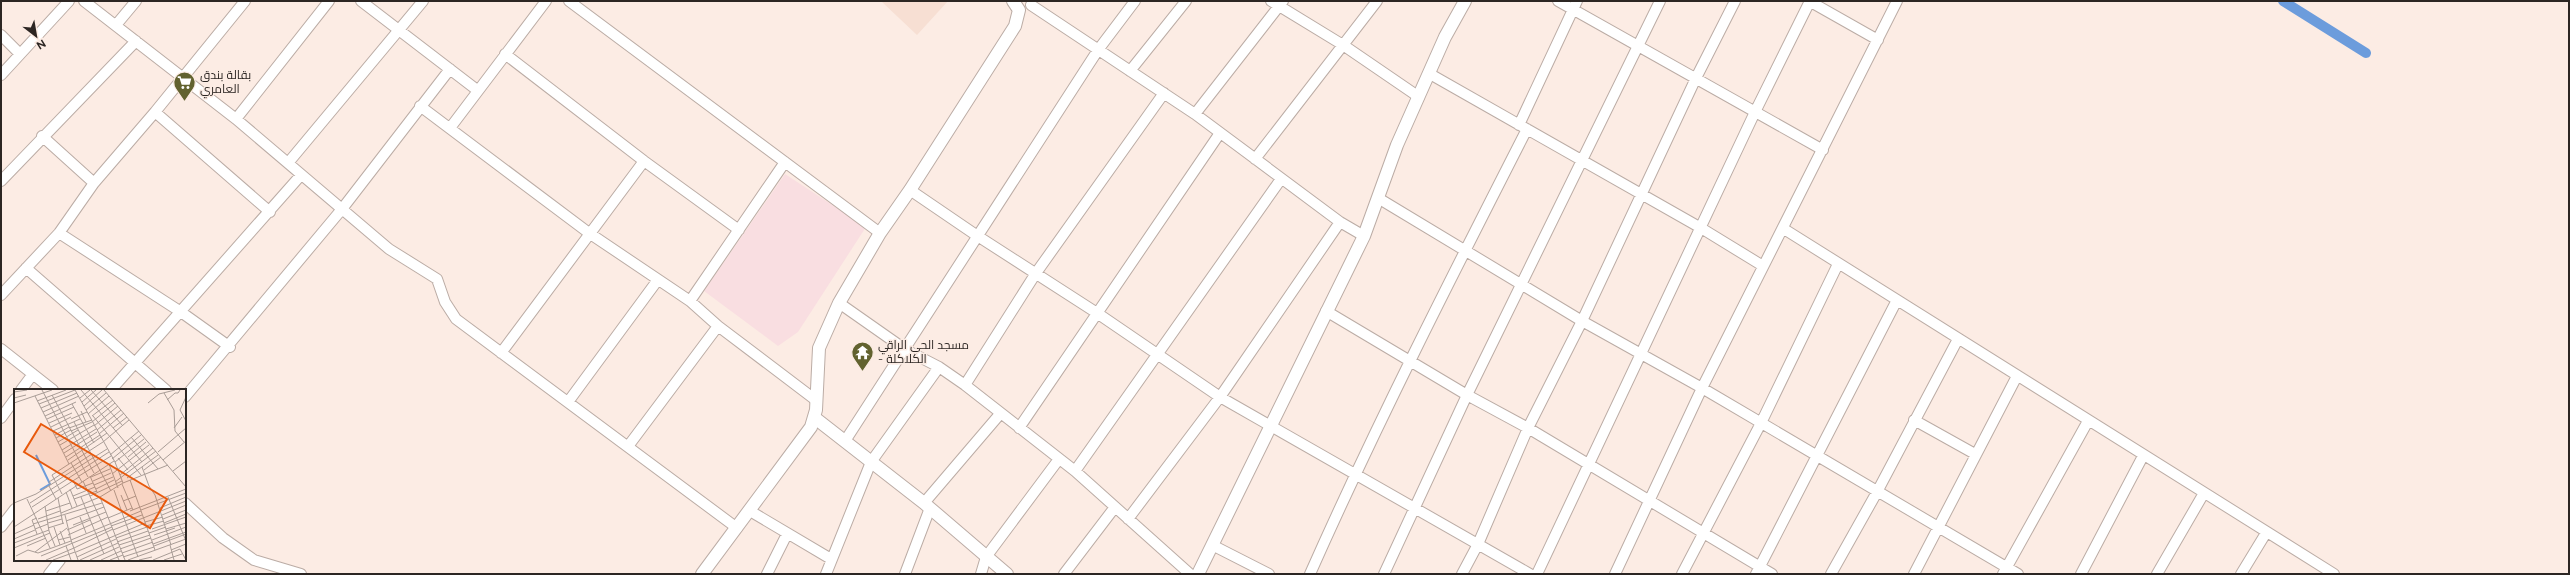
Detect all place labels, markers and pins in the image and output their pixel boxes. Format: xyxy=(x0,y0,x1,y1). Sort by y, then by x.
place label: بقالة بندق العامري xyxy=(200,68,251,99)
supermarket icon: بقالة بندق العامري xyxy=(171,69,197,102)
place label: مسجد الحي الراقي - الكلاكلة xyxy=(878,338,969,366)
temple icon: مسجد الحي الراقي - الكلاكلة xyxy=(849,339,875,372)

